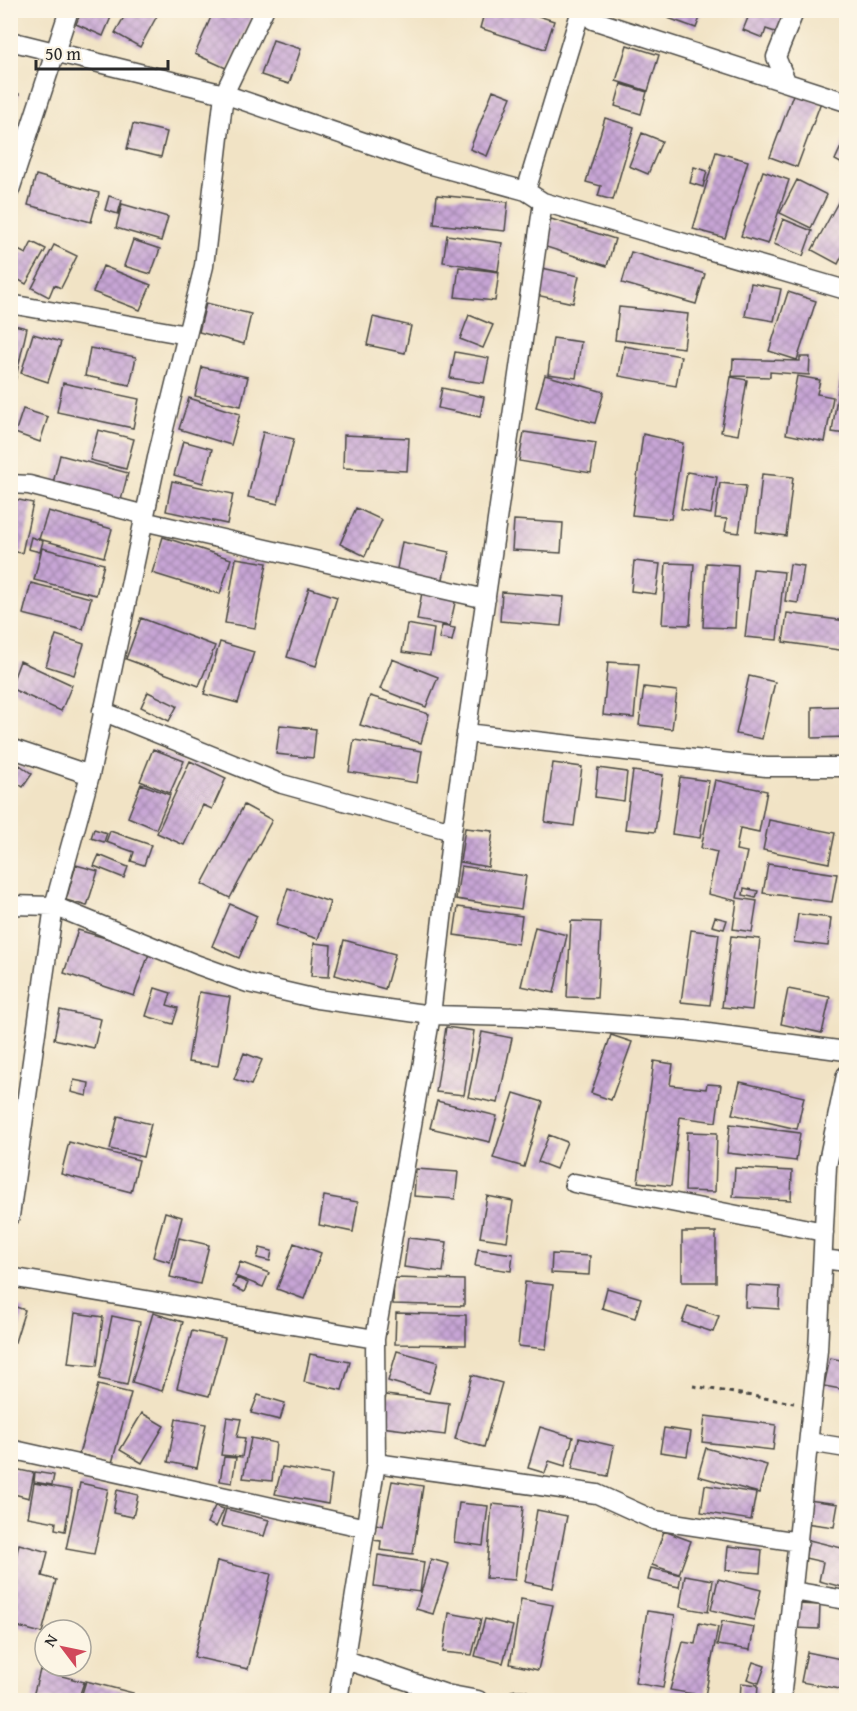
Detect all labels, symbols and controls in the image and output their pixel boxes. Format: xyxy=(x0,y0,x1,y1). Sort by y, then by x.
scale bar xyxy=(36,33,168,71)
text: 50 m xyxy=(45,40,81,67)
north arrow xyxy=(33,1618,93,1678)
text: N xyxy=(37,1629,63,1651)

